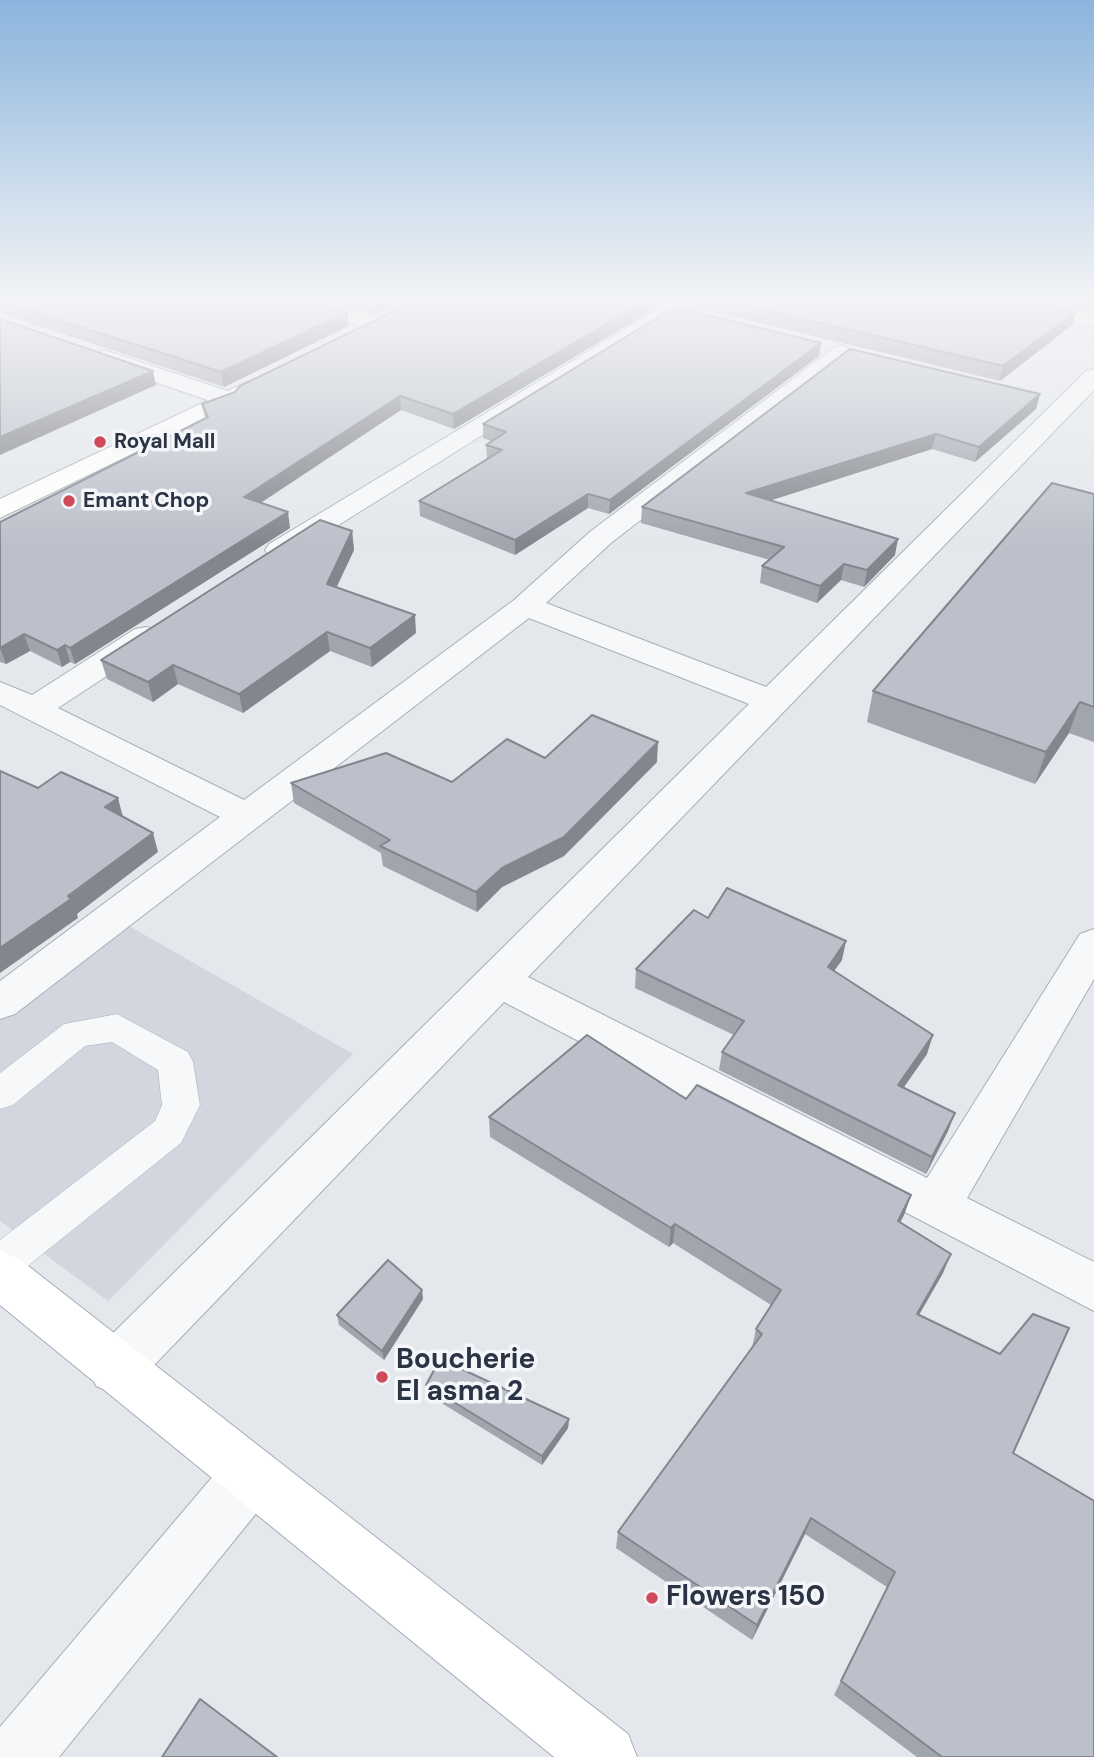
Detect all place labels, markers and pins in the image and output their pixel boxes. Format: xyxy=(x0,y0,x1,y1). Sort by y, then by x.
place label: Royal Mall xyxy=(114,429,215,455)
marker: Royal Mall xyxy=(92,434,108,450)
place label: Emant Chop xyxy=(83,488,209,514)
marker: Emant Chop xyxy=(61,493,77,509)
place label: Boucherie El asma 2 xyxy=(396,1344,535,1410)
marker: Boucherie El asma 2 xyxy=(374,1369,390,1385)
place label: Flowers 150 xyxy=(666,1581,825,1615)
marker: Flowers 150 xyxy=(644,1590,660,1606)

